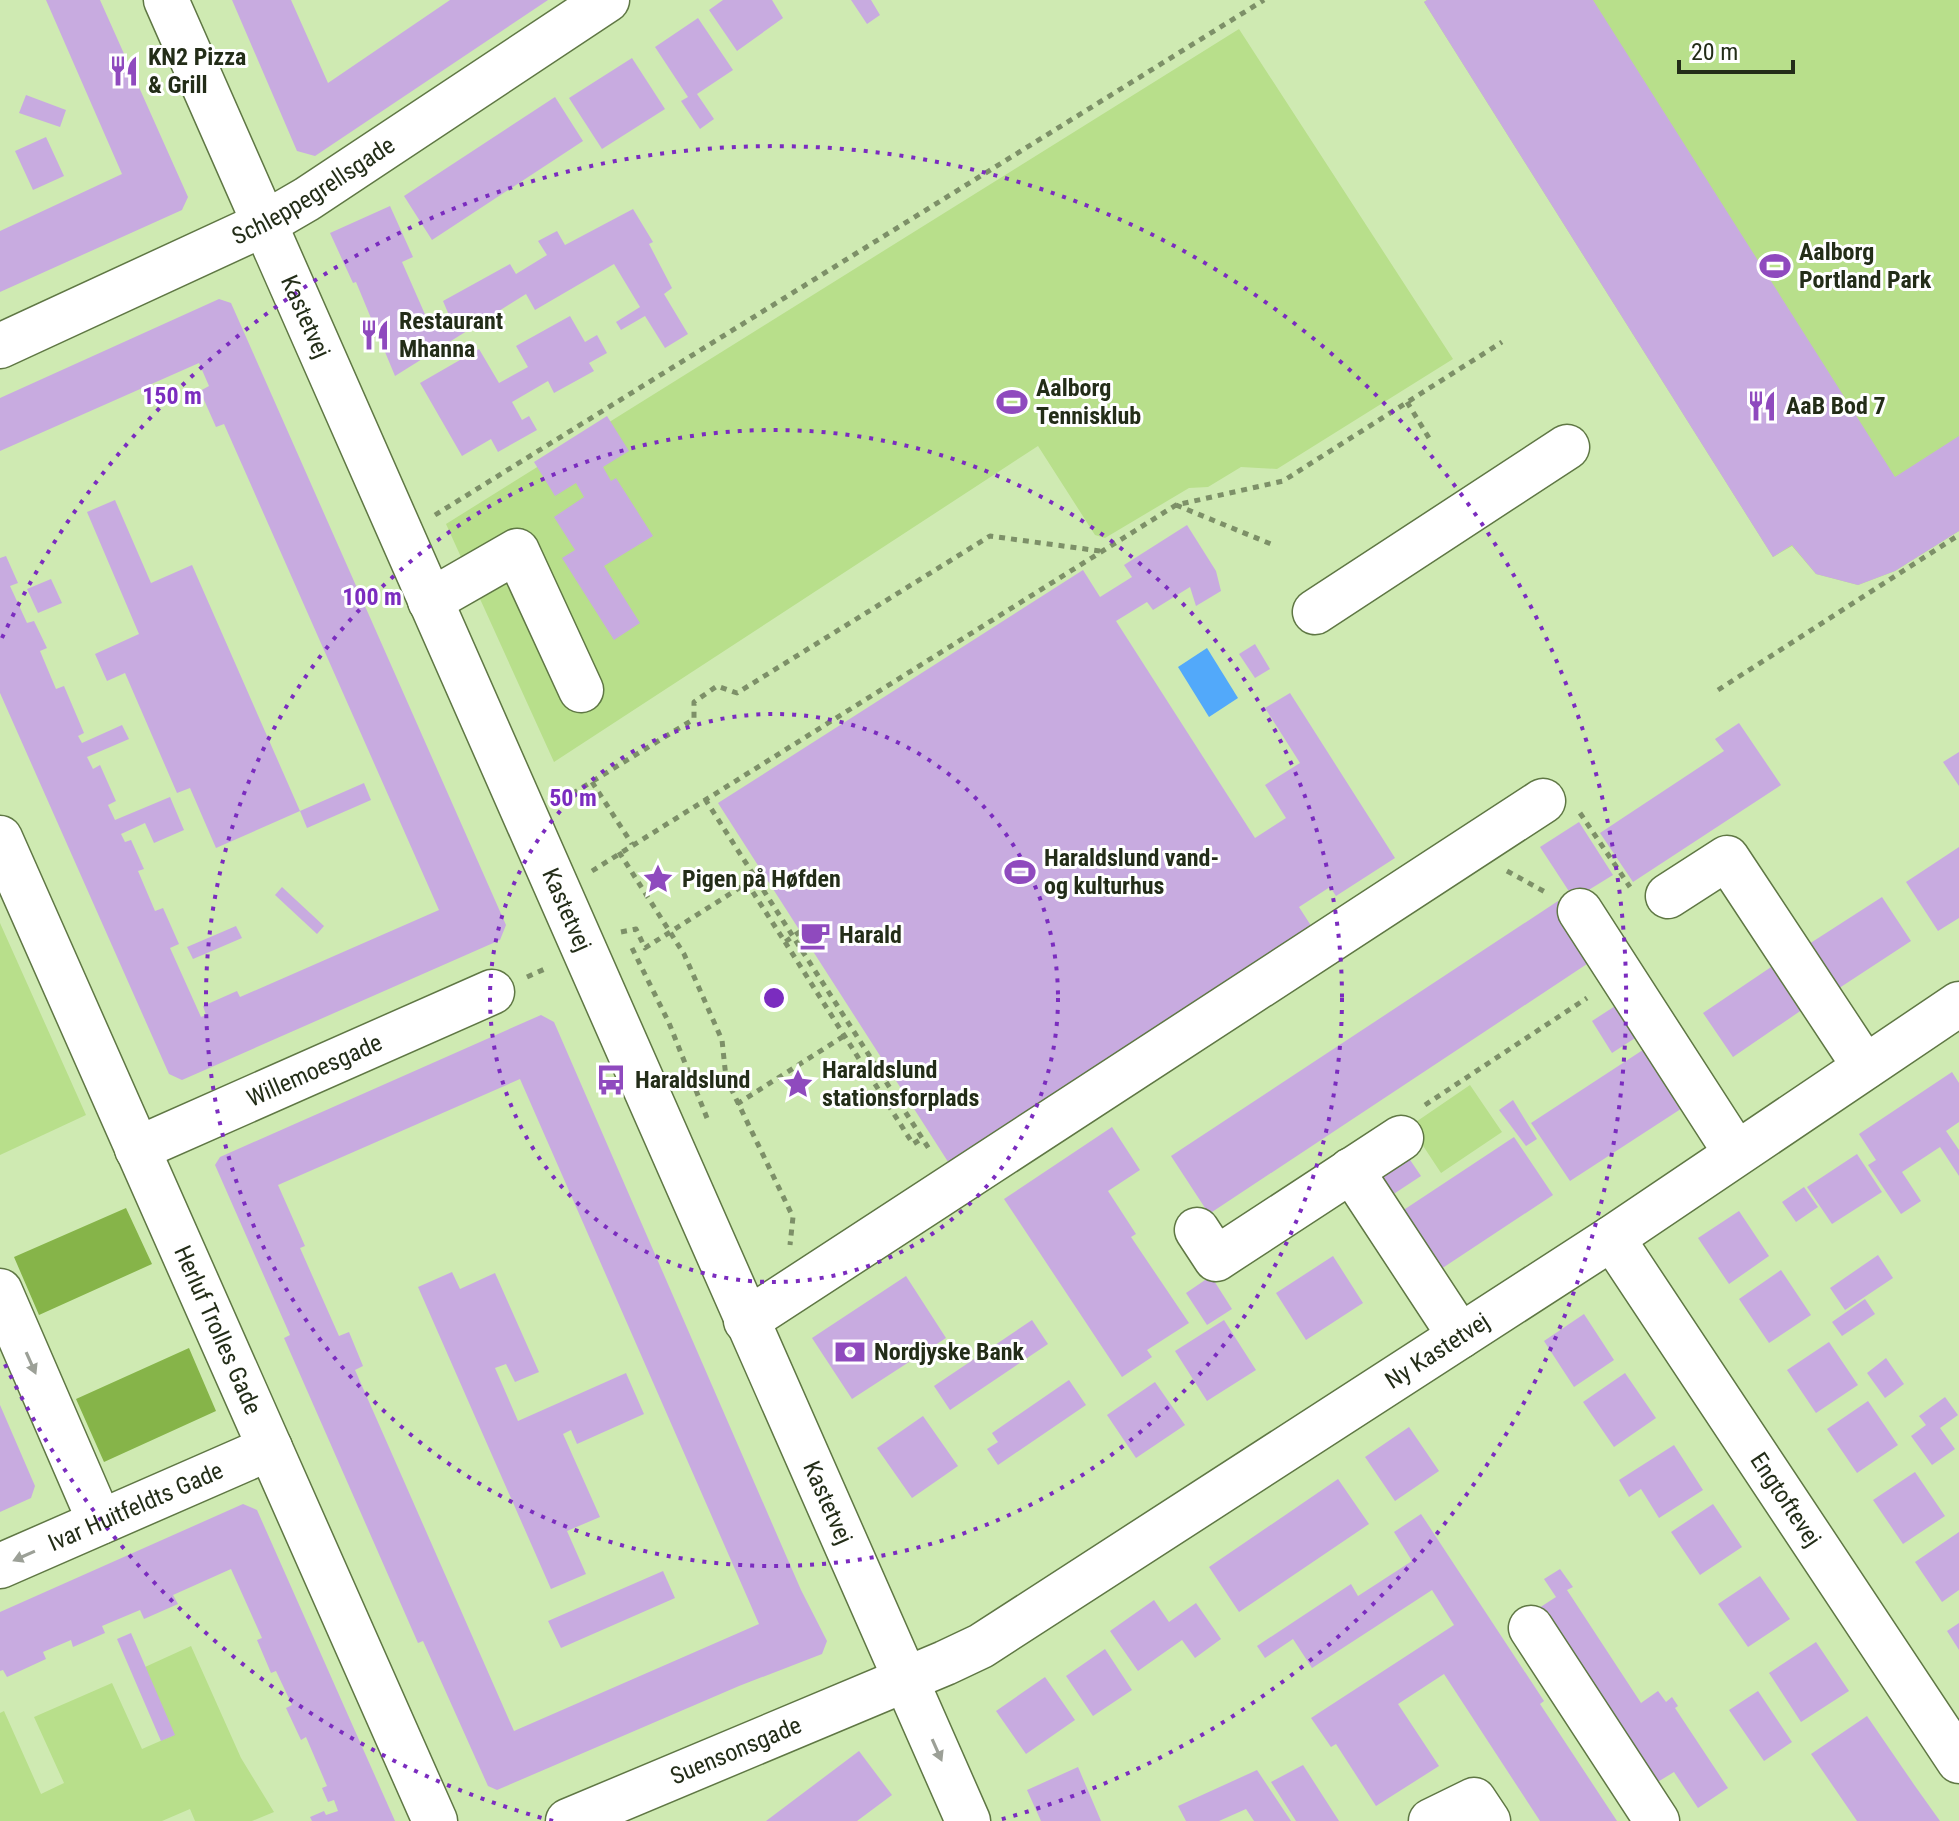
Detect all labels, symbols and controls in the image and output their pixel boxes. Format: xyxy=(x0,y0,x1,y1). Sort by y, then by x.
scale bar xyxy=(1679,24,1793,74)
text: 20 m xyxy=(1691,38,1738,66)
place label: KN2 Pizza & Grill xyxy=(148,43,246,99)
restaurant icon: KN2 Pizza & Grill xyxy=(107,54,141,88)
street label: Schleppegrellsgade xyxy=(228,131,400,251)
place label: Aalborg Portland Park xyxy=(1799,238,1932,294)
sports icon: Aalborg Portland Park xyxy=(1758,249,1792,283)
street label: Kastetvej xyxy=(275,271,336,362)
place label: Restaurant Mhanna xyxy=(399,307,503,363)
restaurant icon: Restaurant Mhanna xyxy=(358,318,392,352)
place label: Aalborg Tennisklub xyxy=(1036,374,1141,430)
text: 150 m xyxy=(142,382,202,410)
sports icon: Aalborg Tennisklub xyxy=(995,385,1029,419)
restaurant icon: AaB Bod 7 xyxy=(1745,389,1779,423)
place label: AaB Bod 7 xyxy=(1786,392,1886,420)
text: 100 m xyxy=(342,583,402,611)
text: 50 m xyxy=(549,784,597,812)
place label: Haraldslund vand- og kulturhus xyxy=(1044,844,1219,900)
sports icon: Haraldslund vand- og kulturhus xyxy=(1003,855,1037,889)
place icon: Pigen på Høfden xyxy=(641,862,675,896)
street label: Kastetvej xyxy=(536,864,597,955)
place label: Pigen på Høfden xyxy=(682,865,841,893)
cafe icon: Harald xyxy=(798,918,832,952)
place label: Harald xyxy=(839,921,902,949)
centre of rings xyxy=(760,984,788,1012)
street label: Willemoesgade xyxy=(242,1028,386,1113)
place label: Haraldslund stationsforplads xyxy=(822,1056,980,1112)
bus stop icon: Haraldslund xyxy=(594,1063,628,1097)
place label: Haraldslund xyxy=(635,1066,750,1094)
place icon: Haraldslund stationsforplads xyxy=(781,1067,815,1101)
street label: Herluf Trolles Gade xyxy=(168,1241,267,1419)
street label: Ny Kastetvej xyxy=(1380,1307,1495,1395)
bank icon: Nordjyske Bank xyxy=(833,1335,867,1369)
place label: Nordjyske Bank xyxy=(874,1338,1025,1366)
one-way arrow xyxy=(25,1351,38,1375)
street label: Engtoftevej xyxy=(1744,1447,1827,1552)
street label: Ivar Huitfeldts Gade xyxy=(44,1456,227,1557)
street label: Kastetvej xyxy=(797,1457,858,1549)
one-way arrow xyxy=(13,1549,36,1562)
street label: Suensonsgade xyxy=(666,1711,805,1790)
one-way arrow xyxy=(930,1738,943,1762)

